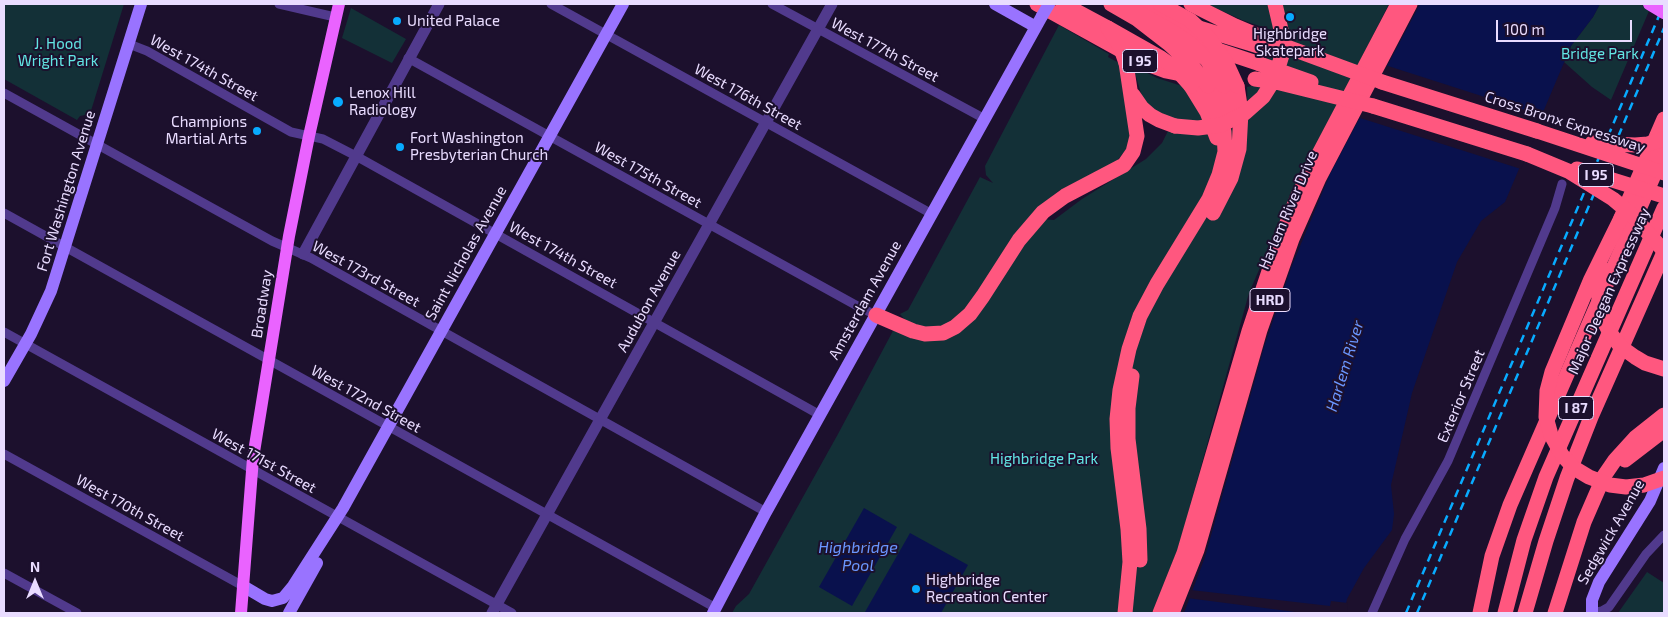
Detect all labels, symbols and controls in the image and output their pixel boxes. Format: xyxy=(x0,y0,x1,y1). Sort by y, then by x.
scale bar xyxy=(1498,10,1634,42)
marker: Highbridge Skatepark xyxy=(1284,11,1296,23)
place label: United Palace xyxy=(407,12,500,30)
street label: West 177th Street xyxy=(828,14,942,86)
marker: United Palace xyxy=(391,15,403,27)
text: 100 m xyxy=(1504,20,1545,38)
place label: Highbridge Skatepark xyxy=(1253,25,1327,60)
street label: West 174th Street xyxy=(147,31,261,105)
park label: J. Hood Wright Park xyxy=(18,35,98,70)
park label: Bridge Park xyxy=(1561,45,1639,63)
road number: I 95 xyxy=(1122,49,1158,72)
street label: West 176th Street xyxy=(691,60,805,134)
place label: Lenox Hill Radiology xyxy=(349,84,417,119)
street label: Cross Bronx Expressway xyxy=(1482,88,1648,156)
marker: Lenox Hill Radiology xyxy=(331,95,345,109)
street label: Fort Washington Avenue xyxy=(33,108,99,274)
place label: Champions Martial Arts xyxy=(165,113,247,148)
marker: Champions Martial Arts xyxy=(251,125,263,137)
place label: Fort Washington Presbyterian Church xyxy=(410,129,548,164)
street label: West 175th Street xyxy=(591,138,705,212)
marker: Fort Washington Presbyterian Church xyxy=(394,141,406,153)
street label: Harlem River Drive xyxy=(1255,148,1321,272)
road number: I 95 xyxy=(1578,164,1614,186)
street label: Saint Nicholas Avenue xyxy=(422,183,510,323)
street label: Major Deegan Expressway xyxy=(1564,205,1654,377)
street label: West 174th Street xyxy=(506,218,620,292)
street label: West 173rd Street xyxy=(309,237,423,311)
street label: Amsterdam Avenue xyxy=(825,237,905,363)
street label: Audubon Avenue xyxy=(613,247,685,355)
street label: Broadway xyxy=(248,269,276,339)
road number: HRD xyxy=(1250,288,1290,312)
water label: Harlem River xyxy=(1322,318,1368,414)
street label: Exterior Street xyxy=(1433,347,1489,445)
street label: West 172nd Street xyxy=(308,361,424,437)
road number: I 87 xyxy=(1558,396,1594,419)
street label: West 171st Street xyxy=(209,425,319,497)
park label: Highbridge Park xyxy=(990,450,1098,468)
street label: West 170th Street xyxy=(73,471,187,545)
street label: Sedgwick Avenue xyxy=(1574,476,1648,588)
water label: Highbridge Pool xyxy=(818,538,898,576)
north arrow xyxy=(10,557,60,607)
text: N xyxy=(30,558,40,575)
place label: Highbridge Recreation Center xyxy=(926,571,1048,606)
marker: Highbridge Recreation Center xyxy=(910,583,922,595)

